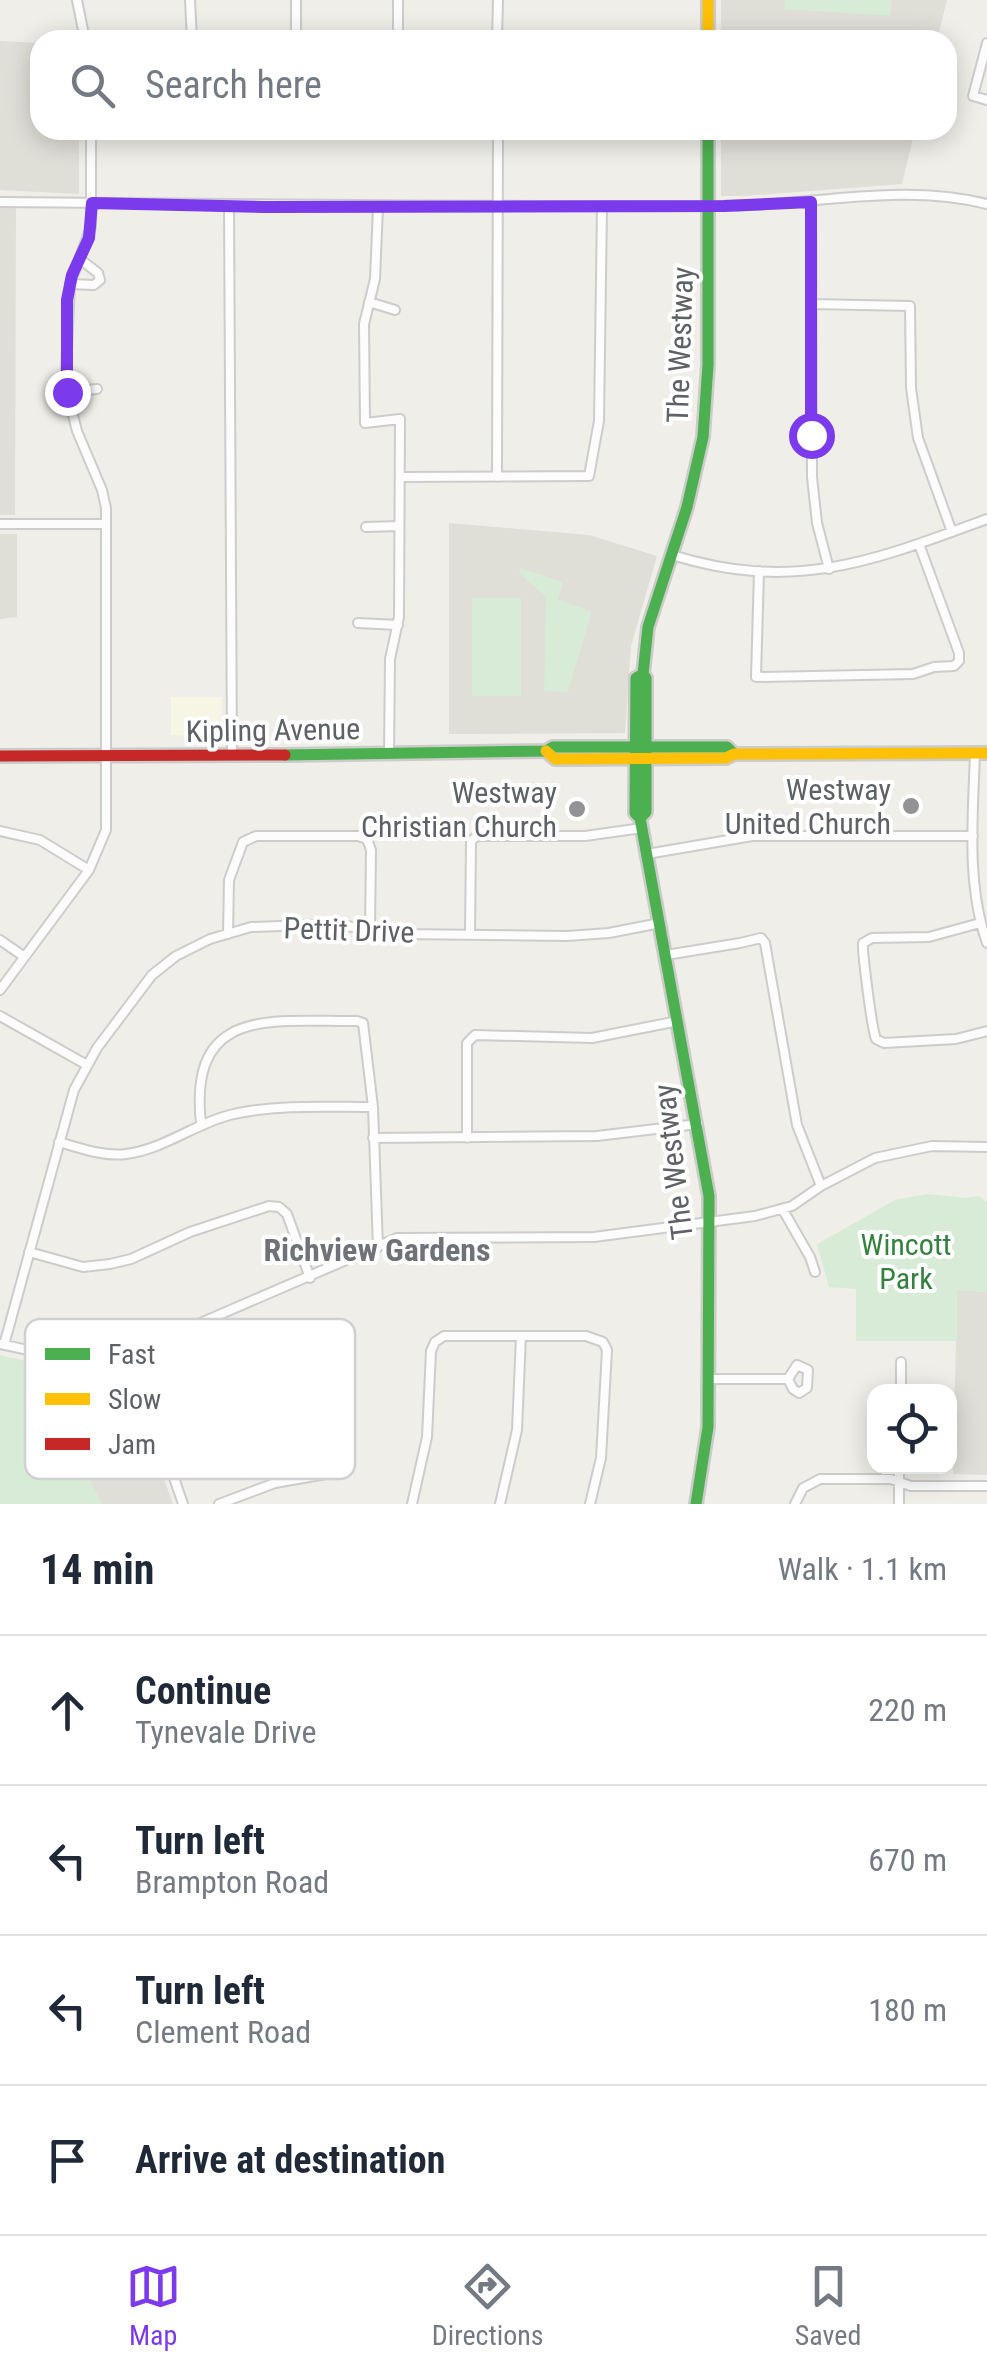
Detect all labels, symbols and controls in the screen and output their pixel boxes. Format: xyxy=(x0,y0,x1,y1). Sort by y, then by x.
search box xyxy=(30,30,957,140)
icon: search xyxy=(65,58,120,113)
text: Search here xyxy=(145,63,322,107)
street label: The Westway xyxy=(660,266,700,424)
route end xyxy=(45,370,91,416)
route start xyxy=(789,413,835,459)
street label: Kipling Avenue xyxy=(186,711,360,749)
place label: Westway United Church xyxy=(725,772,891,841)
place label: Westway Christian Church xyxy=(361,775,557,844)
marker: Westway United Church xyxy=(900,795,922,817)
marker: Westway Christian Church xyxy=(566,798,588,820)
street label: Pettit Drive xyxy=(283,910,415,950)
street label: The Westway xyxy=(646,1082,700,1242)
park label: Wincott Park xyxy=(861,1227,951,1296)
district label: Richview Gardens xyxy=(263,1231,491,1269)
legend xyxy=(25,1319,355,1479)
text: Fast xyxy=(108,1338,155,1371)
text: Slow xyxy=(108,1383,161,1416)
map controls xyxy=(867,1384,957,1474)
button: locate xyxy=(867,1384,957,1474)
text: Jam xyxy=(108,1428,156,1461)
text: 14 min xyxy=(40,1545,155,1594)
text: Walk · 1.1 km xyxy=(778,1550,947,1588)
text: Continue xyxy=(135,1669,271,1713)
icon: ahead xyxy=(40,1683,95,1738)
text: 220 m xyxy=(868,1691,947,1729)
text: Tynevale Drive xyxy=(135,1713,316,1751)
text: Turn left xyxy=(135,1819,265,1863)
icon: left xyxy=(40,1833,95,1888)
text: 670 m xyxy=(868,1841,947,1879)
text: Brampton Road xyxy=(135,1863,329,1901)
text: Turn left xyxy=(135,1969,265,2013)
icon: left xyxy=(40,1983,95,2038)
text: 180 m xyxy=(868,1991,947,2029)
text: Clement Road xyxy=(135,2013,311,2051)
icon: arrive xyxy=(40,2133,95,2188)
text: Arrive at destination xyxy=(135,2138,445,2182)
tab: Map xyxy=(126,2259,181,2352)
tab: Directions xyxy=(432,2259,544,2352)
tab: Saved xyxy=(795,2259,861,2352)

